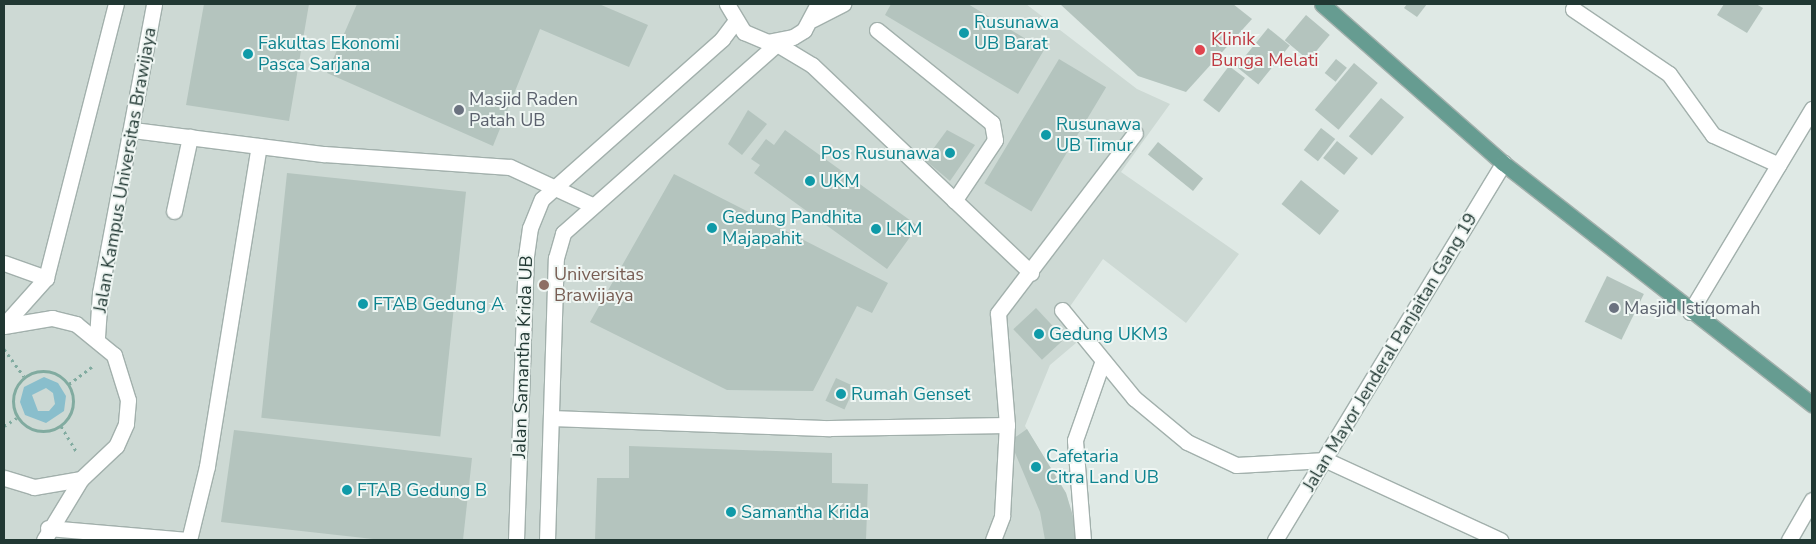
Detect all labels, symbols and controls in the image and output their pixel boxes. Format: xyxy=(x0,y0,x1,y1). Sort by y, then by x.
place label: Rusunawa UB Barat xyxy=(974,12,1059,54)
street label: Jalan Kampus Universitas Brawijaya xyxy=(89,26,161,314)
marker: Rusunawa UB Barat xyxy=(958,27,970,39)
place label: Klinik Bunga Melati xyxy=(1211,29,1319,72)
place label: Fakultas Ekonomi Pasca Sarjana xyxy=(258,33,400,76)
marker: Klinik Bunga Melati xyxy=(1193,43,1207,57)
marker: Fakultas Ekonomi Pasca Sarjana xyxy=(242,48,254,60)
place label: Masjid Raden Patah UB xyxy=(469,89,578,132)
marker: Masjid Raden Patah UB xyxy=(453,104,465,116)
place label: Rusunawa UB Timur xyxy=(1056,114,1141,156)
marker: Rusunawa UB Timur xyxy=(1040,129,1052,141)
place label: Pos Rusunawa xyxy=(821,142,940,164)
marker: Pos Rusunawa xyxy=(944,147,956,159)
place label: UKM xyxy=(820,170,860,192)
marker: UKM xyxy=(804,175,816,187)
place label: Gedung Pandhita Majapahit xyxy=(722,207,862,250)
street label: Jalan Mayor Jenderal Panjaitan Gang 19 xyxy=(1298,209,1482,495)
place label: LKM xyxy=(886,218,922,240)
marker: Gedung Pandhita Majapahit xyxy=(706,222,718,234)
marker: LKM xyxy=(870,223,882,235)
street label: Jalan Samantha Krida UB xyxy=(509,255,537,459)
place label: Universitas Brawijaya xyxy=(554,264,644,306)
marker: Universitas Brawijaya xyxy=(538,279,550,291)
place label: FTAB Gedung A xyxy=(373,293,504,315)
place label: Masjid Istiqomah xyxy=(1624,297,1760,319)
marker: FTAB Gedung A xyxy=(357,298,369,310)
marker: Masjid Istiqomah xyxy=(1608,302,1620,314)
place label: Gedung UKM3 xyxy=(1049,323,1168,345)
marker: Gedung UKM3 xyxy=(1033,328,1045,340)
place label: Rumah Genset xyxy=(851,383,970,405)
marker: Rumah Genset xyxy=(835,388,847,400)
place label: Cafetaria Citra Land UB xyxy=(1046,446,1159,488)
marker: Cafetaria Citra Land UB xyxy=(1030,461,1042,473)
place label: FTAB Gedung B xyxy=(357,479,487,501)
marker: FTAB Gedung B xyxy=(341,484,353,496)
place label: Samantha Krida xyxy=(741,501,869,523)
marker: Samantha Krida xyxy=(725,506,737,518)

